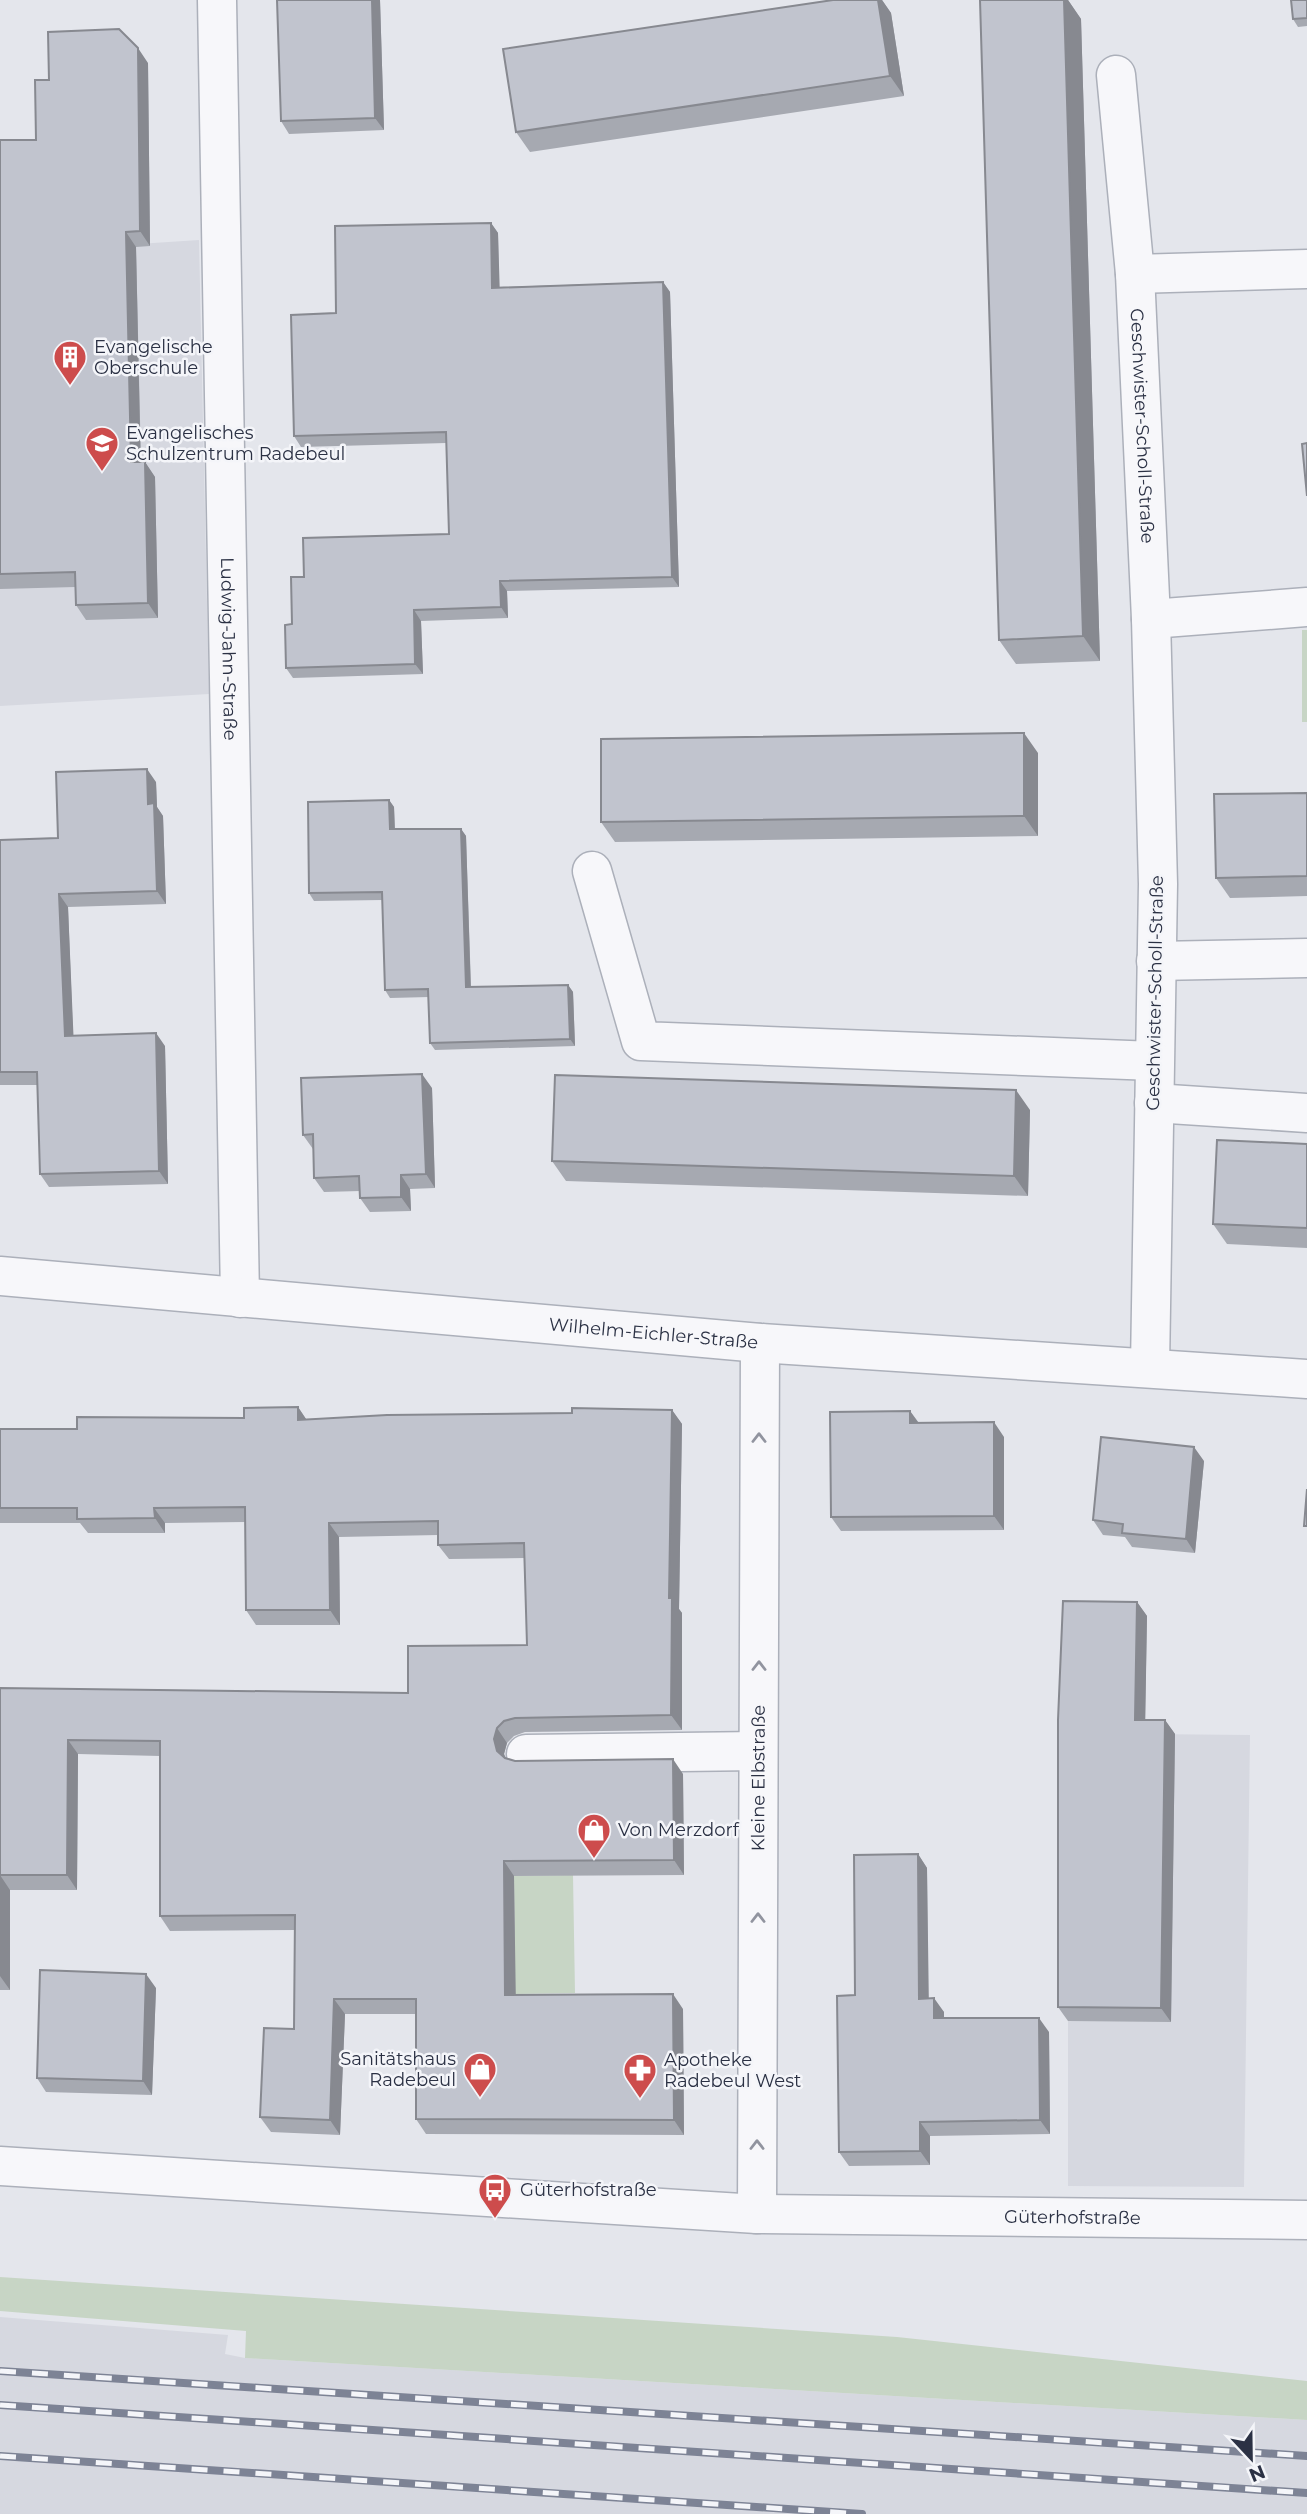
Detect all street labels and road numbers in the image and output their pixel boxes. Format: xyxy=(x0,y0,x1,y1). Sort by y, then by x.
street label: Geschwister-Scholl-Straße xyxy=(1126,308,1159,544)
street label: Ludwig-Jahn-Straße xyxy=(216,557,241,741)
street label: Geschwister-Scholl-Straße xyxy=(1142,875,1168,1111)
street label: Wilhelm-Eichler-Straße xyxy=(548,1313,759,1354)
street label: Kleine Elbstraße xyxy=(747,1705,770,1851)
street label: Güterhofstraße xyxy=(1004,2206,1141,2229)

